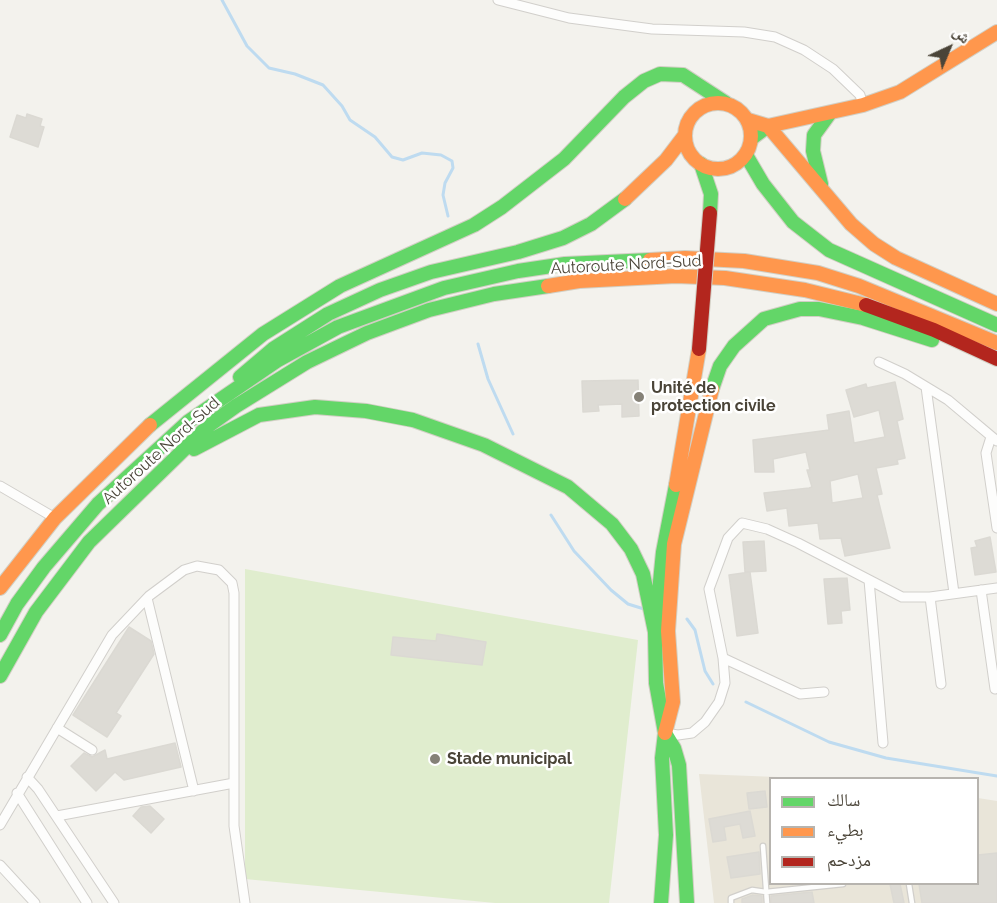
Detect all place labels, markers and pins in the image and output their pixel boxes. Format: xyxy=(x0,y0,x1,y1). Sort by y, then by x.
place label: Unité de protection civile xyxy=(651,378,776,416)
marker: Unité de protection civile xyxy=(632,390,646,404)
place label: Stade municipal xyxy=(447,749,572,769)
marker: Stade municipal xyxy=(428,752,442,766)

